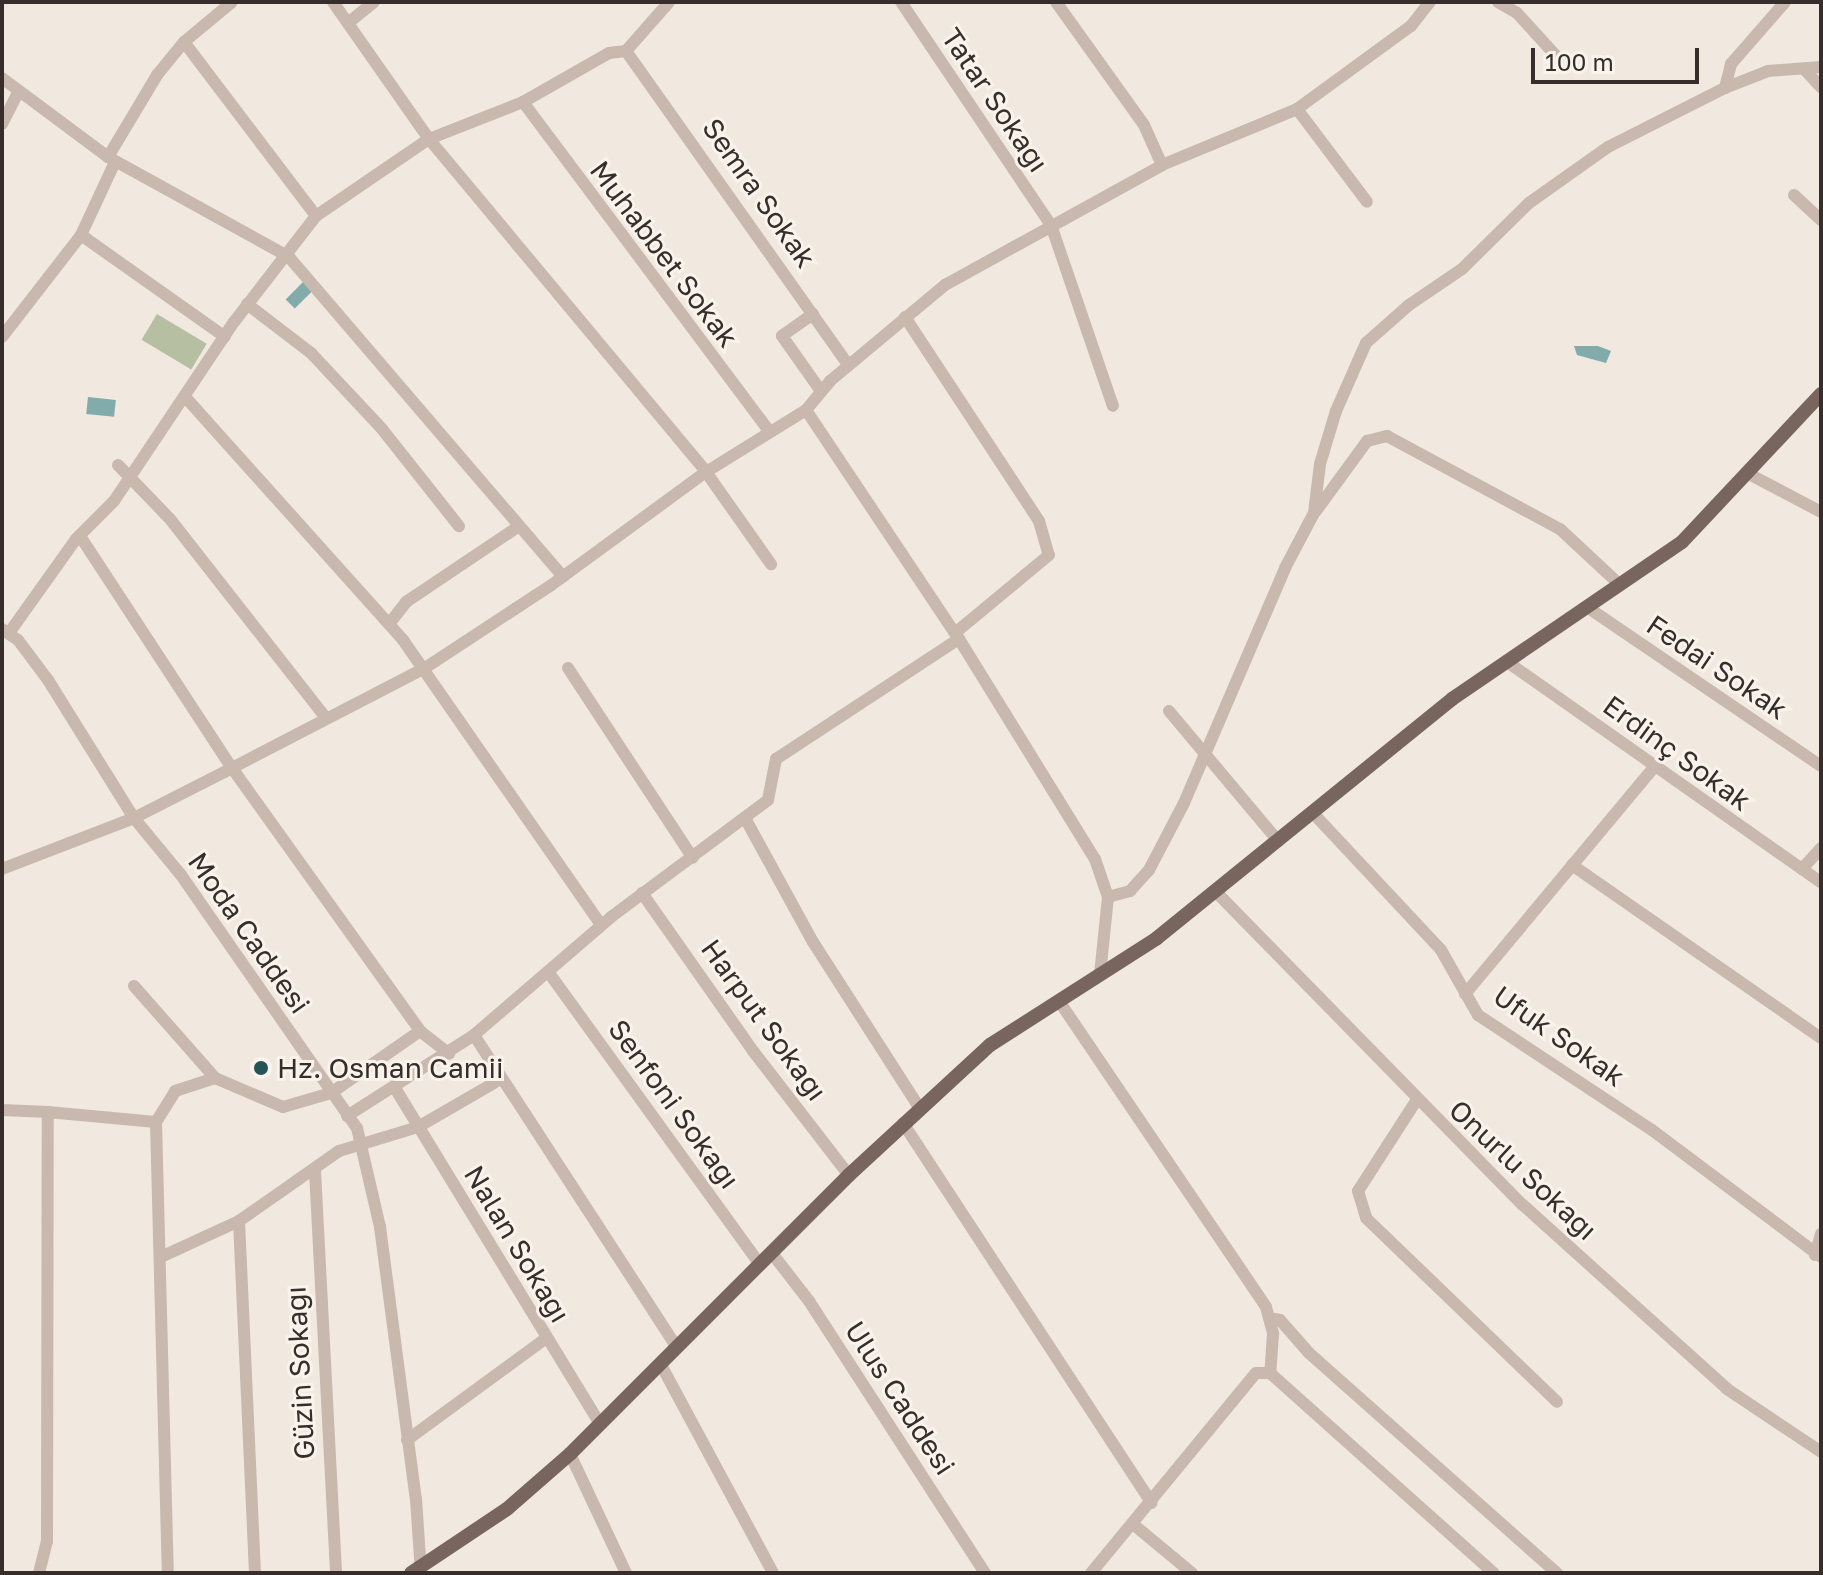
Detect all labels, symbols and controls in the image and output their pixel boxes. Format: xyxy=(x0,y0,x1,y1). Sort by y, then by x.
street label: Tatar Sokağı xyxy=(935,22,1055,178)
scale bar xyxy=(1535,32,1703,82)
text: 100 m xyxy=(1545,47,1614,76)
street label: Semra Sokak xyxy=(695,112,823,274)
street label: Muhabbet Sokak xyxy=(583,154,745,354)
street label: Fedai Sokak xyxy=(1640,608,1794,726)
street label: Erdinç Sokak xyxy=(1597,688,1757,818)
street label: Moda Caddesi xyxy=(181,846,317,1020)
street label: Harput Sokağı xyxy=(694,933,834,1107)
street label: Ufuk Sokak xyxy=(1487,979,1631,1093)
street label: Senfoni Sokağı xyxy=(601,1013,747,1195)
place label: Hz. Osman Camii xyxy=(277,1051,504,1085)
marker: Hz. Osman Camii xyxy=(252,1059,270,1077)
street label: Onurlu Sokağı xyxy=(1442,1093,1604,1247)
street label: Nalan Sokağı xyxy=(457,1160,577,1328)
street label: Güzin Sokağı xyxy=(279,1285,321,1461)
street label: Ulus Caddesi xyxy=(838,1315,962,1481)

